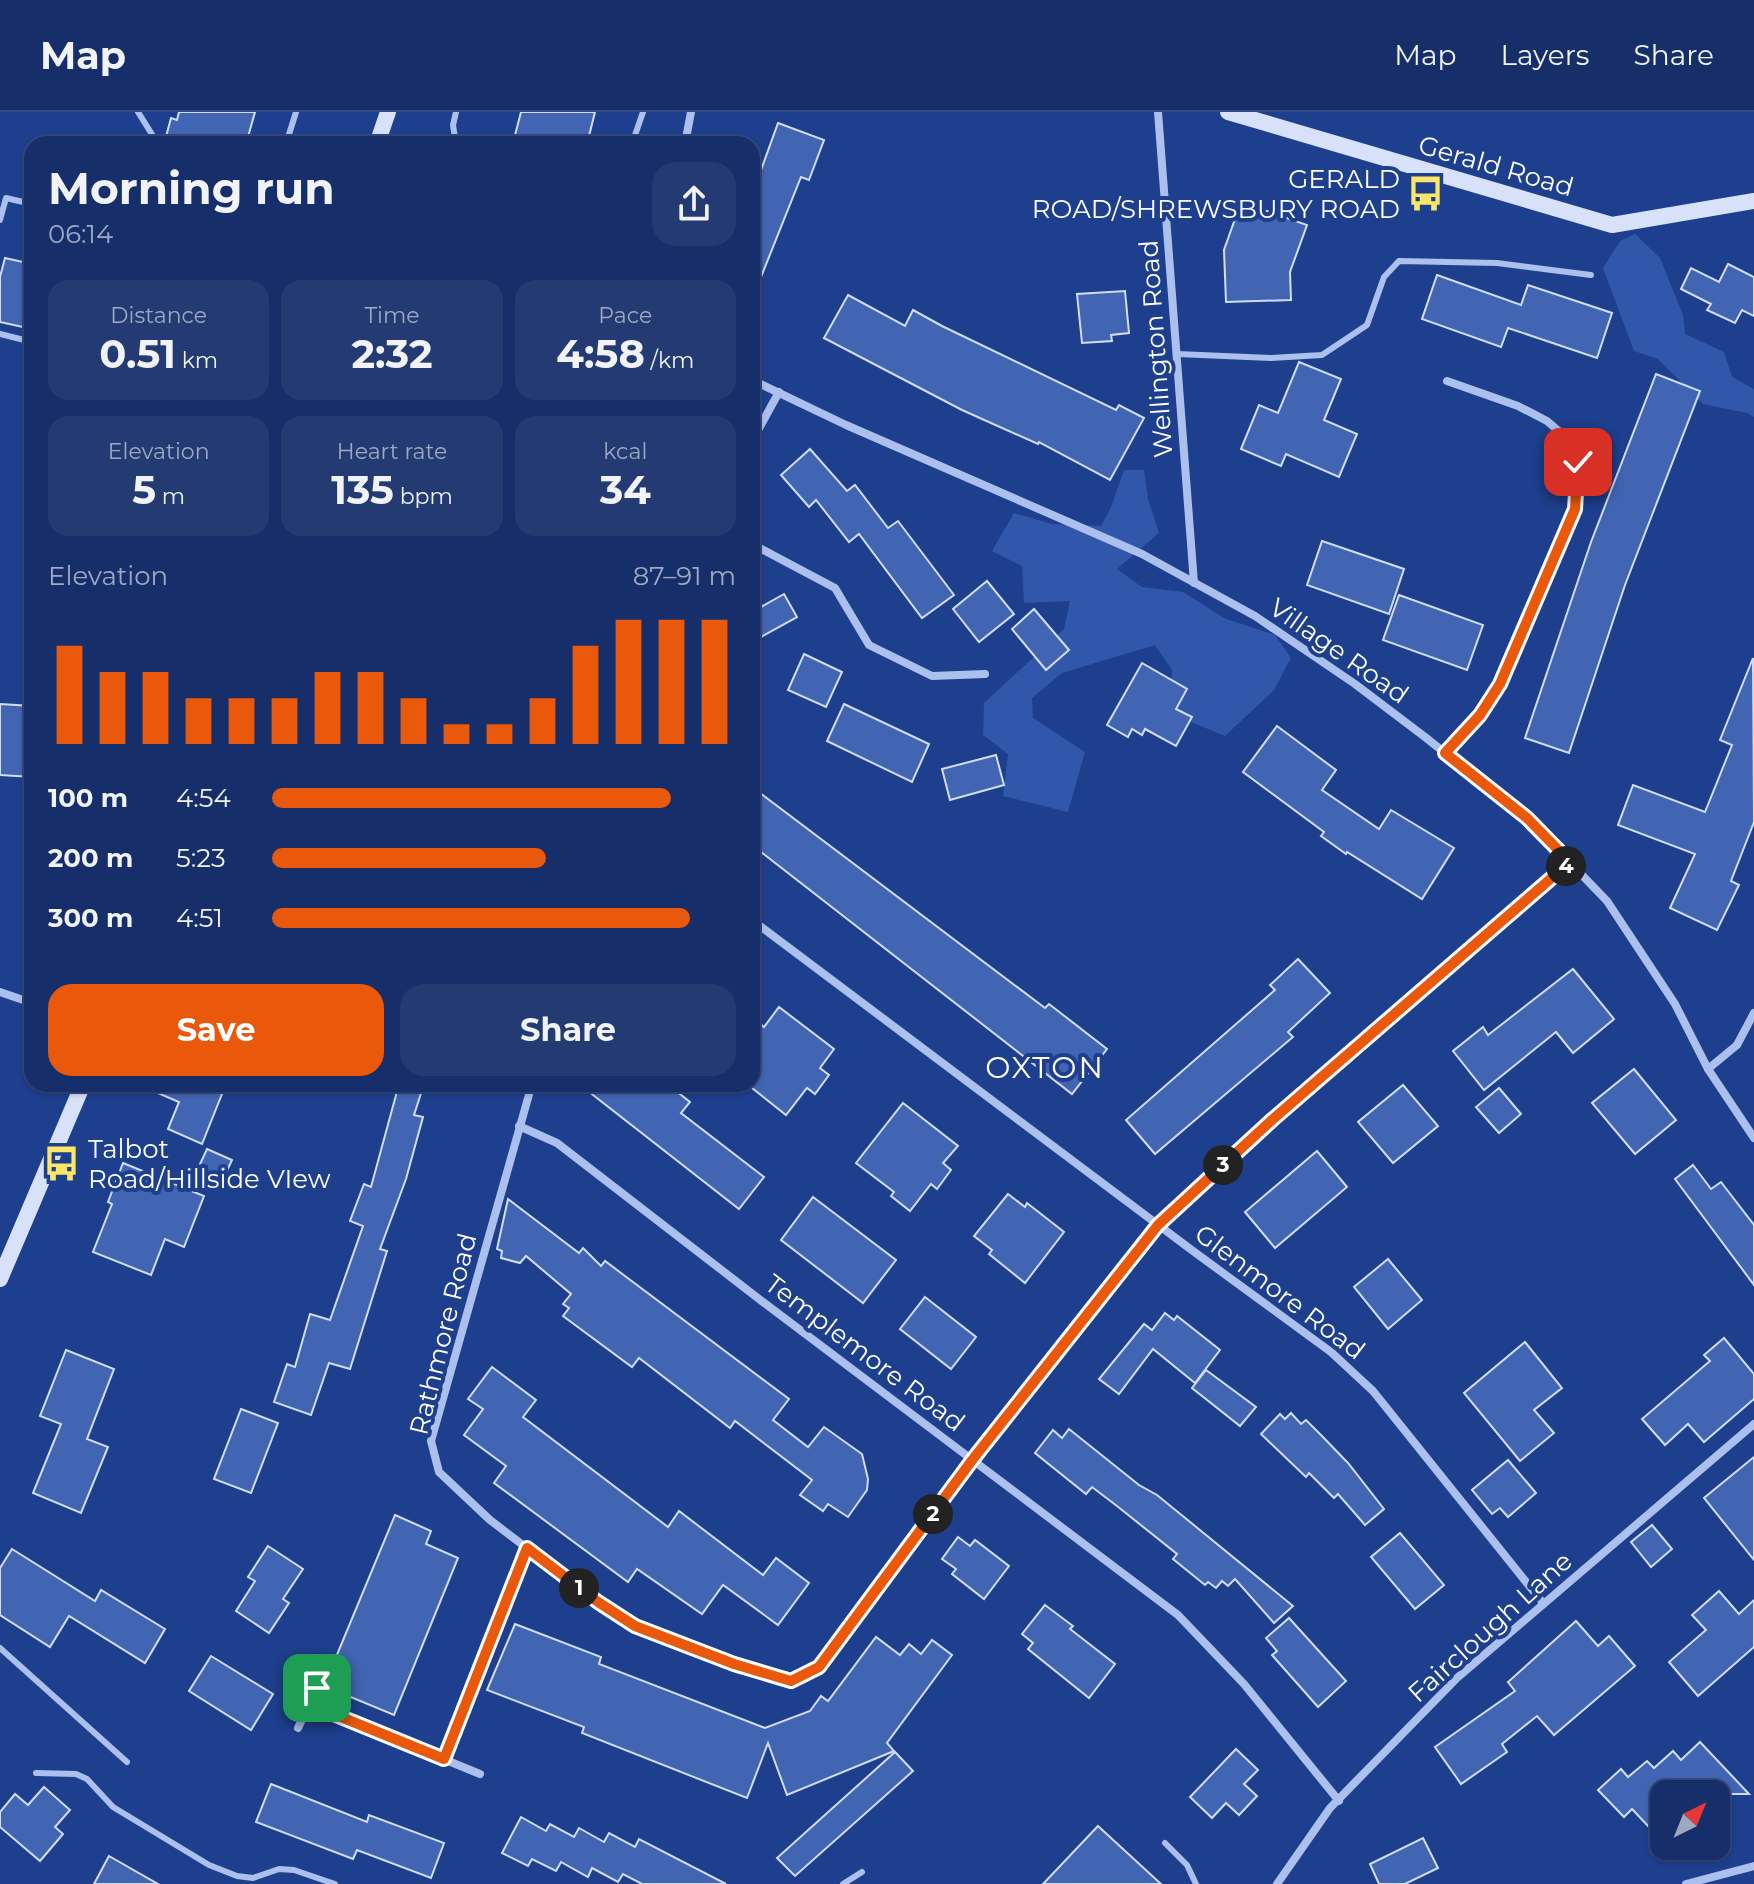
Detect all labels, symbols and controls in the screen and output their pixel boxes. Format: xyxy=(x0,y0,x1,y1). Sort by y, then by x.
text: Map xyxy=(40,32,126,79)
text: Map xyxy=(1394,38,1457,72)
text: Layers xyxy=(1501,38,1590,72)
text: Share xyxy=(1634,38,1714,72)
street label: Gerald Road xyxy=(1415,129,1577,203)
text: Morning run xyxy=(48,161,335,215)
button: share xyxy=(652,162,736,246)
place label: GERALD ROAD/SHREWSBURY ROAD xyxy=(1032,163,1400,225)
bus stop icon: GERALD ROAD/SHREWSBURY ROAD xyxy=(1407,175,1445,213)
text: 06:14 xyxy=(48,218,113,250)
street label: Wellington Road xyxy=(1132,239,1180,459)
text: Distance xyxy=(110,302,207,329)
text: Time xyxy=(364,302,420,329)
text: Pace xyxy=(598,302,652,329)
text: 0.51 xyxy=(99,329,176,378)
text: 2:32 xyxy=(351,329,433,378)
text: 4:58 xyxy=(556,329,645,378)
text: km xyxy=(176,347,218,374)
text: /km xyxy=(645,347,694,374)
pin xyxy=(1544,428,1612,496)
text: Elevation xyxy=(108,438,210,465)
text: Heart rate xyxy=(337,438,447,465)
text: kcal xyxy=(603,438,647,465)
icon: check xyxy=(1556,440,1600,484)
text: 5 xyxy=(132,465,156,514)
text: 135 xyxy=(331,465,394,514)
text: 34 xyxy=(600,465,651,514)
text: m xyxy=(156,483,185,510)
text: bpm xyxy=(394,483,453,510)
text: Elevation xyxy=(48,560,168,592)
text: 87–91 m xyxy=(633,560,736,592)
street label: Village Road xyxy=(1263,591,1415,711)
text: 100 m xyxy=(48,782,128,814)
text: 4:54 xyxy=(176,782,231,814)
text: 200 m xyxy=(48,842,133,874)
text: 5:23 xyxy=(176,842,226,874)
pin: 4 xyxy=(1546,846,1586,886)
text: 4 xyxy=(1558,852,1574,879)
text: 300 m xyxy=(48,902,133,934)
text: 4:51 xyxy=(176,902,223,934)
button: Save xyxy=(48,984,384,1076)
button: Share xyxy=(400,984,736,1076)
district label: OXTON xyxy=(985,1049,1105,1086)
place label: Talbot Road/Hillside VIew xyxy=(88,1133,331,1195)
bus stop icon: Talbot Road/Hillside VIew xyxy=(43,1145,81,1183)
pin: 3 xyxy=(1203,1145,1243,1185)
text: 3 xyxy=(1216,1151,1230,1178)
street label: Glenmore Road xyxy=(1189,1218,1371,1366)
street label: Rathmore Road xyxy=(402,1230,484,1438)
street label: Templemore Road xyxy=(759,1268,971,1438)
pin: 2 xyxy=(913,1494,953,1534)
text: 2 xyxy=(927,1500,939,1527)
street label: Fairclough Lane xyxy=(1401,1545,1579,1709)
pin: 1 xyxy=(559,1568,599,1608)
text: 1 xyxy=(575,1574,583,1601)
pin xyxy=(283,1654,351,1722)
icon: arrive xyxy=(295,1666,339,1710)
north arrow xyxy=(1650,1780,1730,1860)
map controls xyxy=(1650,1780,1730,1860)

